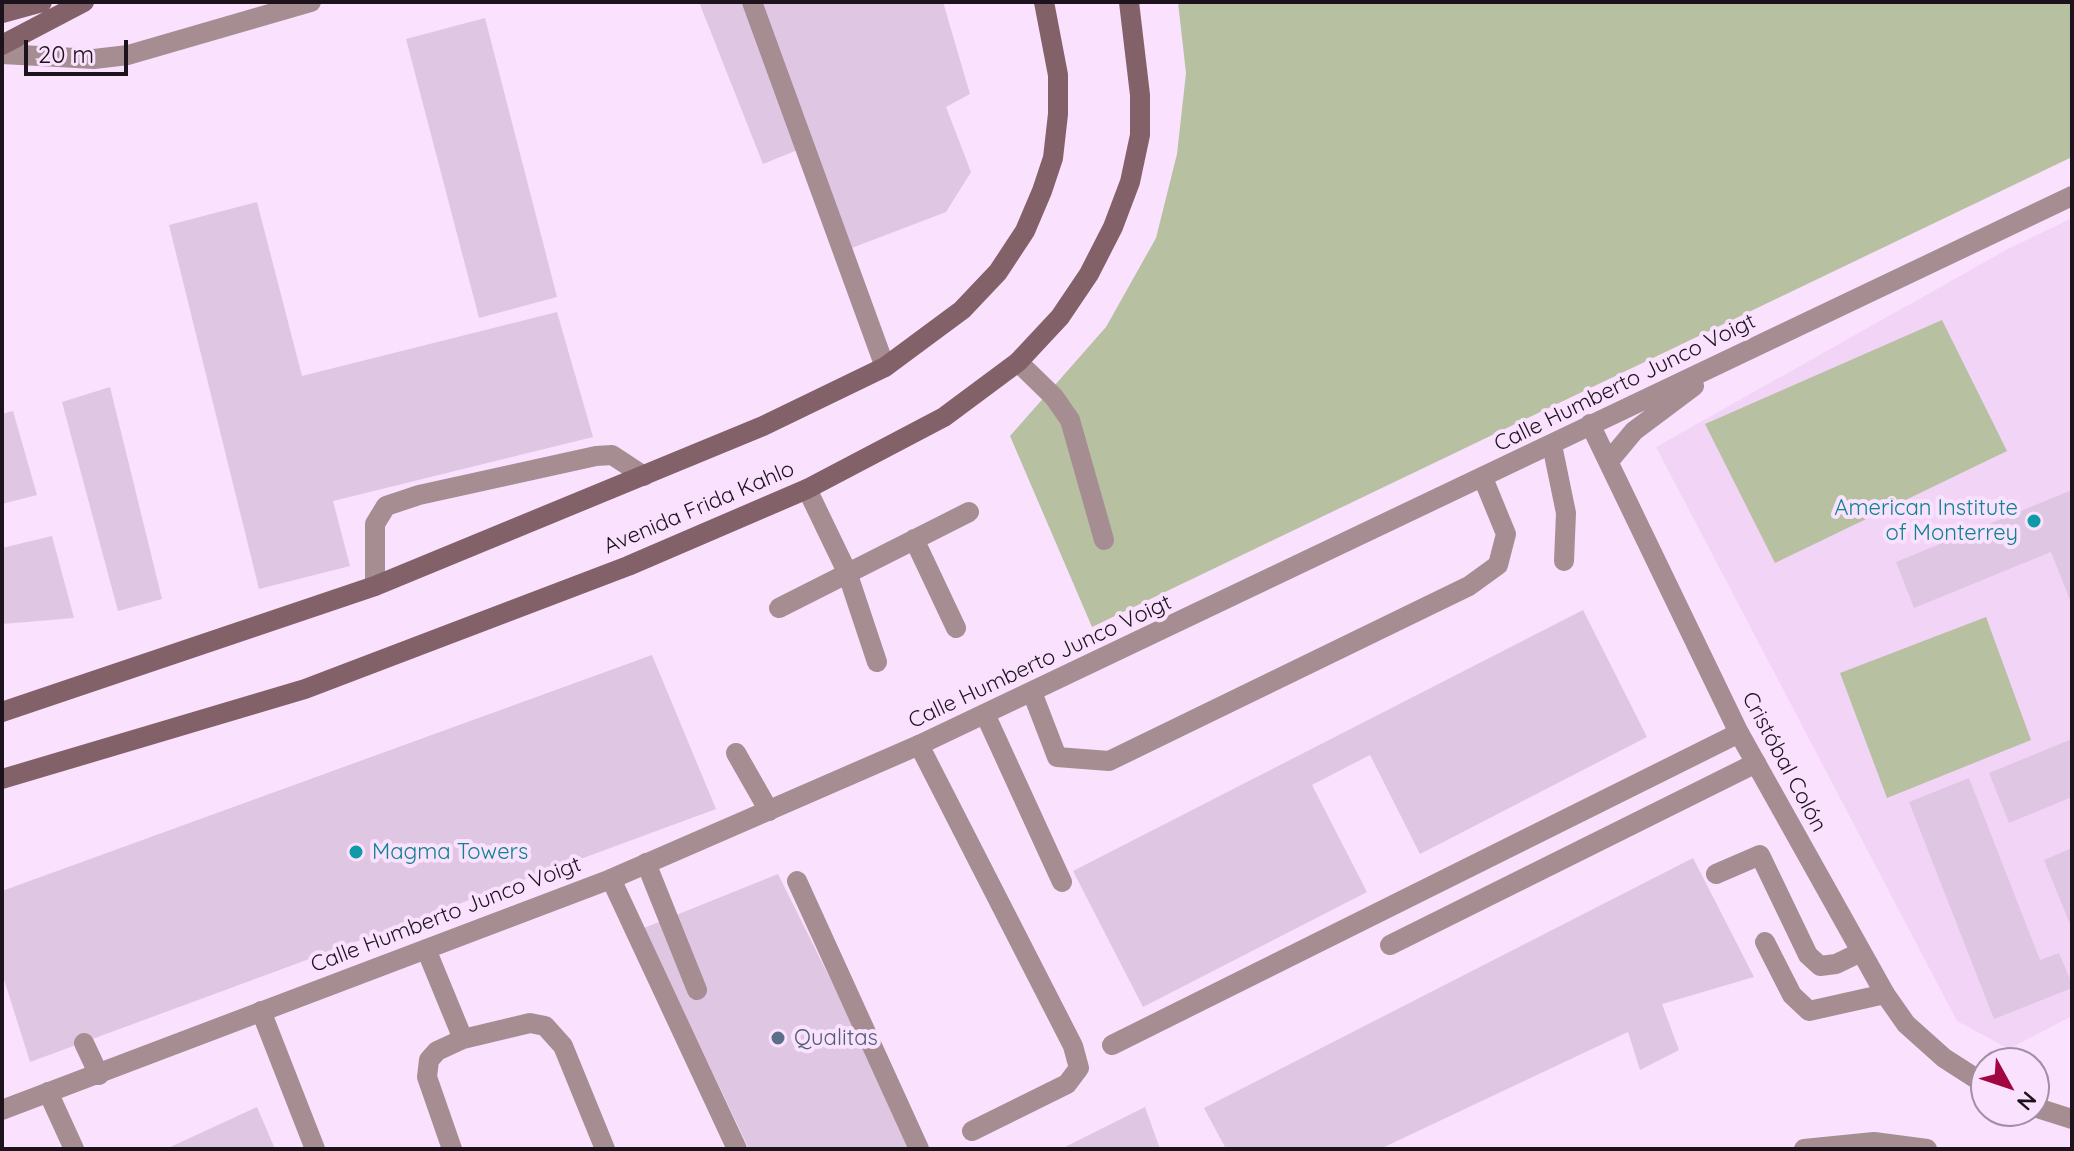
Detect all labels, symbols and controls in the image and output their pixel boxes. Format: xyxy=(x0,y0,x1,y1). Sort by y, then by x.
scale bar xyxy=(28,24,132,74)
text: 20 m xyxy=(38,39,94,69)
street label: Calle Humberto Junco Voigt xyxy=(1490,308,1760,458)
street label: Avenida Frida Kahlo xyxy=(600,456,798,560)
place label: American Institute of Monterrey xyxy=(1834,495,2018,546)
marker: American Institute of Monterrey xyxy=(2025,512,2043,530)
street label: Calle Humberto Junco Voigt xyxy=(904,589,1176,735)
street label: Cristóbal Colón xyxy=(1736,687,1832,837)
place label: Magma Towers xyxy=(372,839,528,865)
marker: Magma Towers xyxy=(347,843,365,861)
street label: Calle Humberto Junco Voigt xyxy=(307,851,585,979)
place label: Qualitas xyxy=(794,1025,878,1051)
marker: Qualitas xyxy=(769,1029,787,1047)
north arrow xyxy=(1970,1047,2050,1127)
text: N xyxy=(2011,1086,2043,1116)

